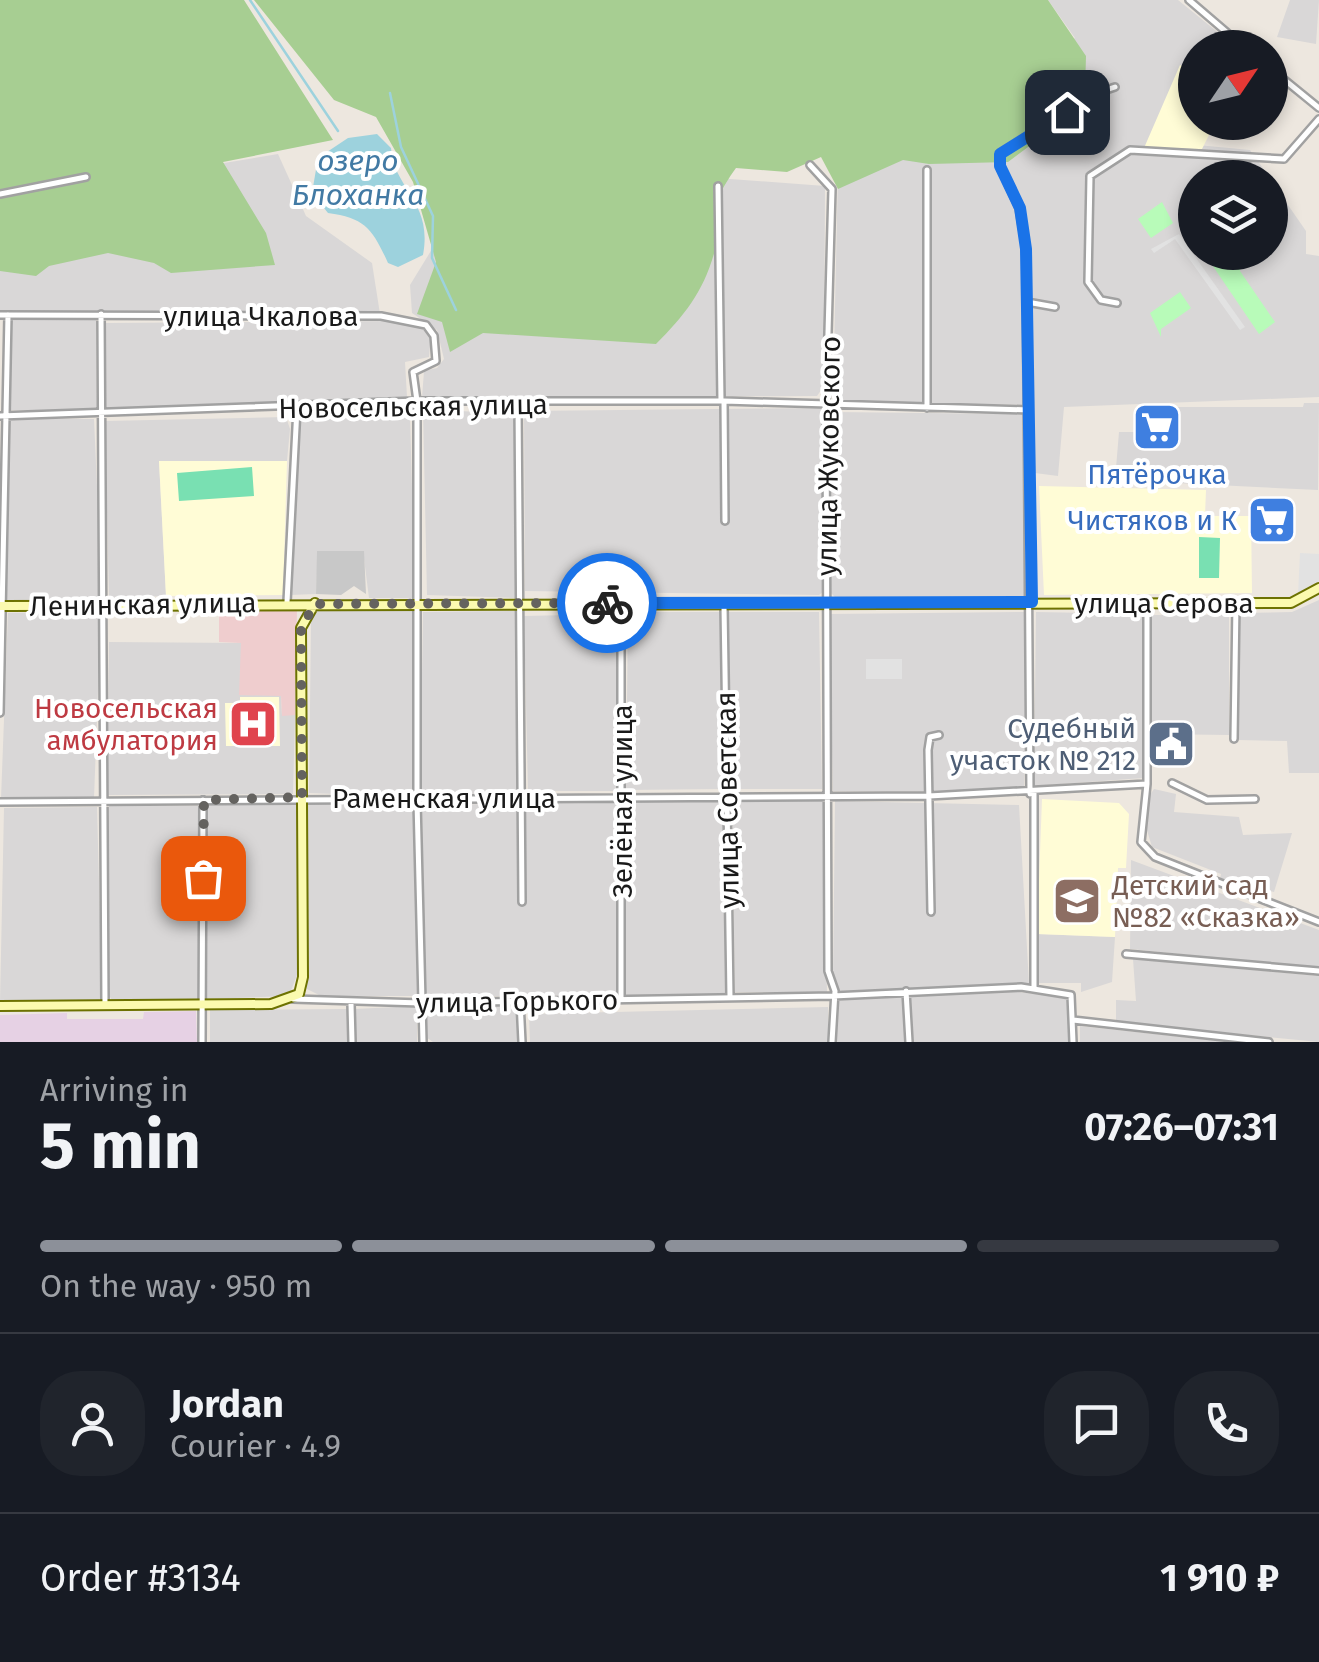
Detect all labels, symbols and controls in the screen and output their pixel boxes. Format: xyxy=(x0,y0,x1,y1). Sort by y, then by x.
north arrow xyxy=(1178,30,1288,140)
map controls xyxy=(1178,30,1288,270)
pin xyxy=(1025,70,1110,155)
icon: home xyxy=(1040,85,1095,140)
water label: озеро Блоханка xyxy=(292,143,424,213)
button: layers xyxy=(1178,160,1288,270)
street label: улица Чкалова xyxy=(163,300,359,333)
street label: улица Жуковского xyxy=(810,336,847,576)
street label: Новосельская улица xyxy=(278,388,548,425)
supermarket icon: Пятёрочка xyxy=(1131,401,1183,453)
place label: Пятёрочка xyxy=(1087,458,1227,491)
supermarket icon: Чистяков и К xyxy=(1246,494,1298,546)
place label: Чистяков и К xyxy=(1068,504,1238,537)
courier xyxy=(557,553,657,653)
icon: bike xyxy=(580,576,635,631)
street label: Ленинская улица xyxy=(29,586,257,623)
street label: улица Серова xyxy=(1074,587,1254,620)
street label: улица Советская xyxy=(709,691,746,909)
place label: Новосельская амбулатория xyxy=(34,692,218,757)
hospital icon: Новосельская амбулатория xyxy=(227,698,279,750)
street label: Зелёная улица xyxy=(606,704,639,898)
place label: Судебный участок № 212 xyxy=(950,712,1136,777)
public building icon: Судебный участок № 212 xyxy=(1145,718,1197,770)
street label: Раменская улица xyxy=(332,782,556,815)
pin xyxy=(161,836,246,921)
icon: bag xyxy=(176,851,231,906)
place label: Детский сад №82 «Сказка» xyxy=(1111,869,1300,934)
school or university icon: Детский сад №82 «Сказка» xyxy=(1051,875,1103,927)
street label: улица Горького xyxy=(415,983,619,1020)
text: Arriving in xyxy=(40,1071,188,1109)
text: 07:26–07:31 xyxy=(1084,1104,1279,1150)
text: 5 min xyxy=(40,1107,201,1185)
text: On the way · 950 m xyxy=(40,1267,312,1305)
button: person xyxy=(40,1371,145,1476)
button: chat xyxy=(1044,1371,1149,1476)
button: phone xyxy=(1174,1371,1279,1476)
text: Jordan xyxy=(170,1381,284,1427)
text: Courier · 4.9 xyxy=(170,1427,341,1465)
text: Order #3134 xyxy=(40,1555,241,1601)
text: 1 910 ₽ xyxy=(1160,1555,1279,1601)

